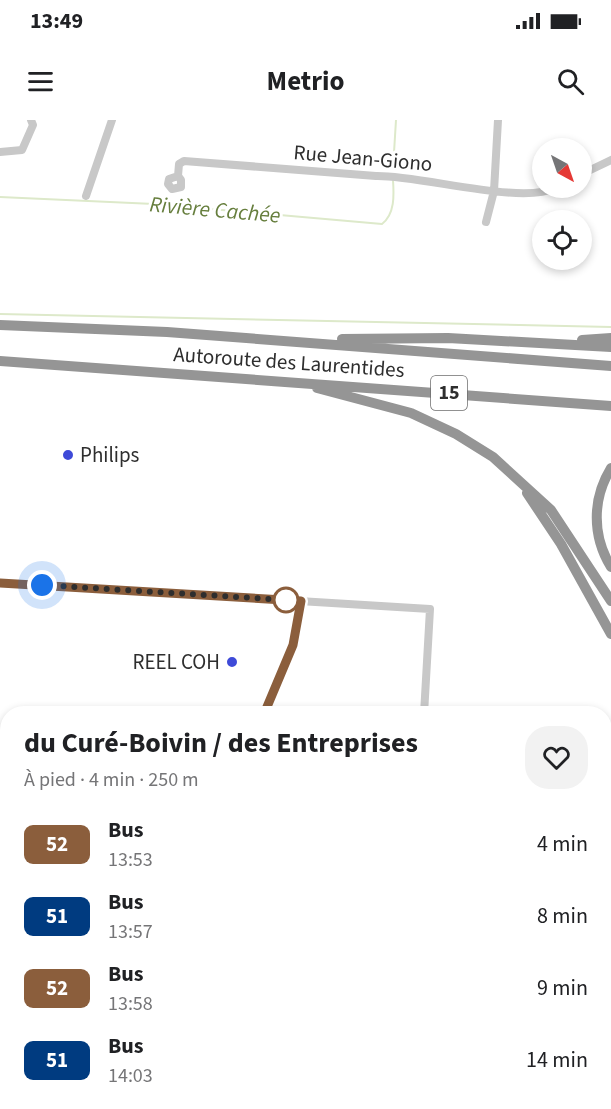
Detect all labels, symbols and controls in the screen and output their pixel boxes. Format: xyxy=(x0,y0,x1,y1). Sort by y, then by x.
text: 13:49 xyxy=(30,5,83,37)
text: Metrio xyxy=(267,62,344,101)
icon: menu xyxy=(24,65,57,98)
icon: search xyxy=(554,65,587,98)
street label: Rue Jean-Giono xyxy=(292,137,434,179)
north arrow xyxy=(532,138,592,198)
map controls xyxy=(532,138,592,270)
water label: Rivière Cachée xyxy=(148,188,282,232)
button: locate xyxy=(532,210,592,270)
street label: Autoroute des Laurentides xyxy=(172,339,406,385)
road number: 15 xyxy=(431,376,467,410)
place label: Philips xyxy=(80,440,140,470)
marker: Philips xyxy=(61,448,75,462)
your location xyxy=(27,570,57,600)
unlabelled marker xyxy=(273,587,299,613)
place label: REEL COH xyxy=(132,647,220,677)
marker: REEL COH xyxy=(225,655,239,669)
text: du Curé-Boivin / des Entreprises xyxy=(24,723,418,763)
button: heart xyxy=(525,726,588,789)
text: À pied · 4 min · 250 m xyxy=(24,766,199,794)
text: Bus xyxy=(108,814,144,846)
text: 4 min xyxy=(537,828,588,860)
text: 52 xyxy=(46,829,68,859)
text: 13:53 xyxy=(108,846,153,874)
text: Bus xyxy=(108,886,144,918)
text: 8 min xyxy=(537,900,588,932)
text: 51 xyxy=(46,901,68,931)
text: 13:57 xyxy=(108,918,153,946)
text: Bus xyxy=(108,958,144,990)
text: 9 min xyxy=(537,972,588,1004)
text: 52 xyxy=(46,973,68,1003)
text: 13:58 xyxy=(108,990,153,1018)
text: Bus xyxy=(108,1030,144,1062)
text: 14 min xyxy=(526,1044,588,1076)
text: 51 xyxy=(46,1045,68,1075)
text: 14:03 xyxy=(108,1062,153,1090)

